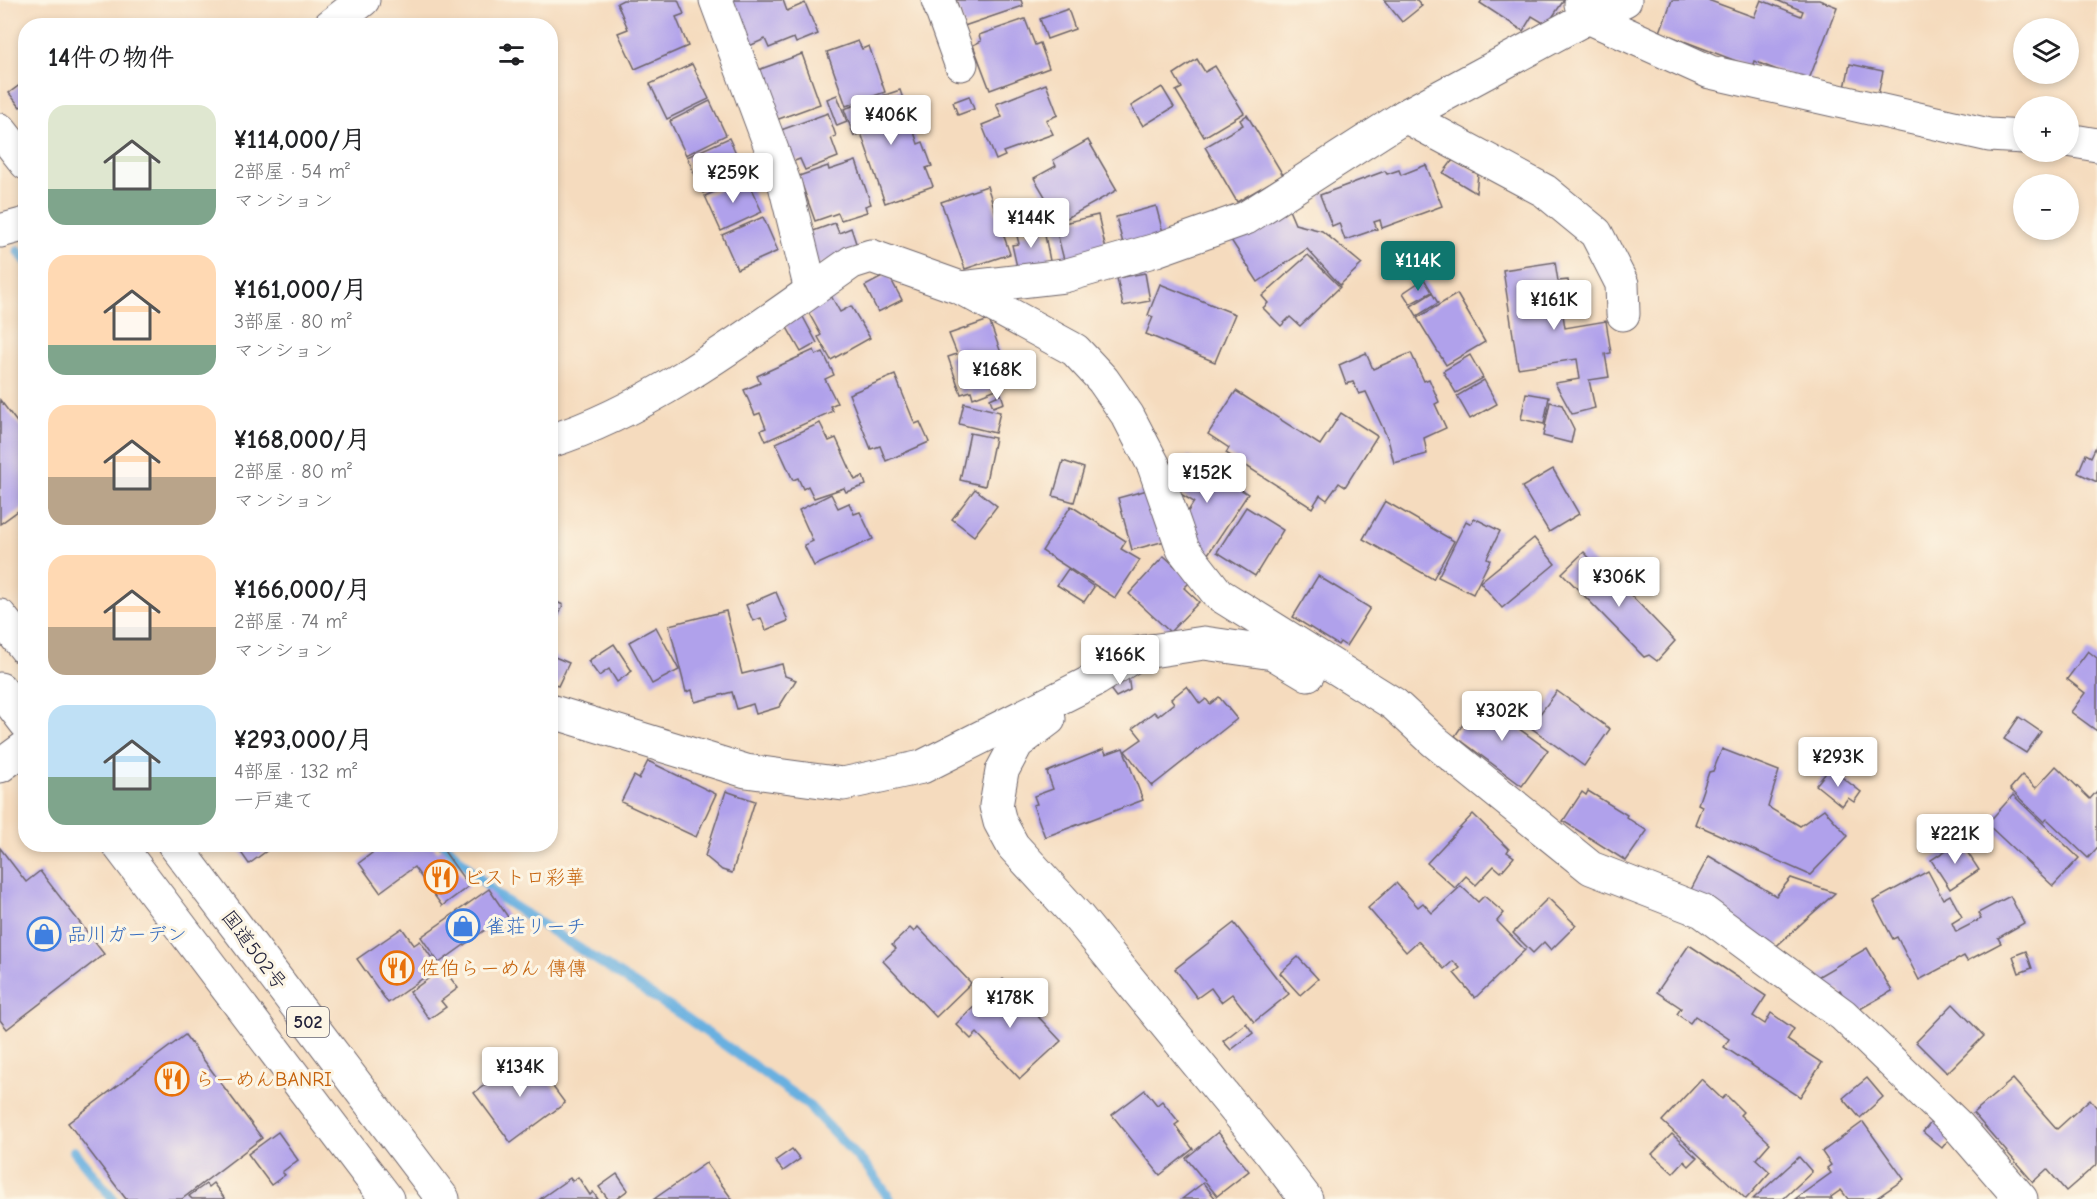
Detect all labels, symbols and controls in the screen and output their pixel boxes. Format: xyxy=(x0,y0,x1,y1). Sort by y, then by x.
map controls xyxy=(2013,18,2079,240)
button: layers xyxy=(2013,18,2079,84)
icon: filters xyxy=(495,38,528,71)
text: 14件の物件 xyxy=(48,43,174,73)
pin: ¥406K xyxy=(849,95,933,146)
button: + xyxy=(2013,96,2079,162)
text: ¥406K xyxy=(865,103,917,126)
text: ¥114,000/月 xyxy=(234,125,366,155)
icon: home xyxy=(96,129,168,201)
pin: ¥259K xyxy=(691,153,775,204)
text: 2部屋 · 54 m² xyxy=(234,160,350,183)
text: ¥259K xyxy=(707,161,759,184)
button: − xyxy=(2013,174,2079,240)
text: マンション xyxy=(234,189,333,212)
pin: ¥144K xyxy=(989,198,1073,249)
text: ¥144K xyxy=(1007,206,1055,229)
pin: ¥114K xyxy=(1376,241,1460,292)
text: ¥114K xyxy=(1395,249,1441,272)
text: ¥161,000/月 xyxy=(234,275,368,305)
icon: home xyxy=(96,279,168,351)
pin: ¥161K xyxy=(1512,280,1596,331)
text: ¥161K xyxy=(1530,288,1578,311)
text: 3部屋 · 80 m² xyxy=(234,310,352,333)
text: マンション xyxy=(234,339,333,362)
pin: ¥168K xyxy=(955,350,1039,401)
text: ¥168K xyxy=(972,358,1022,381)
text: ¥168,000/月 xyxy=(234,425,371,455)
icon: home xyxy=(96,429,168,501)
pin: ¥152K xyxy=(1165,453,1249,504)
text: 2部屋 · 80 m² xyxy=(234,460,352,483)
text: ¥152K xyxy=(1182,461,1232,484)
text: マンション xyxy=(234,489,333,512)
pin: ¥306K xyxy=(1577,557,1661,608)
text: ¥306K xyxy=(1593,565,1645,588)
text: ¥166,000/月 xyxy=(234,575,371,605)
icon: home xyxy=(96,579,168,651)
text: 2部屋 · 74 m² xyxy=(234,610,347,633)
pin: ¥166K xyxy=(1078,635,1162,686)
text: マンション xyxy=(234,639,333,662)
text: ¥166K xyxy=(1095,643,1145,666)
pin: ¥302K xyxy=(1460,691,1544,742)
text: ¥302K xyxy=(1476,699,1528,722)
text: ¥293,000/月 xyxy=(234,725,373,755)
icon: home xyxy=(96,729,168,801)
pin: ¥293K xyxy=(1796,737,1880,788)
text: ¥293K xyxy=(1812,745,1864,768)
text: 4部屋 · 132 m² xyxy=(234,760,357,783)
text: 一戸建て xyxy=(234,789,314,812)
pin: ¥221K xyxy=(1913,814,1997,865)
text: ¥221K xyxy=(1931,822,1979,845)
restaurant icon: ビストロ彩華 xyxy=(423,859,459,895)
place label: ビストロ彩華 xyxy=(464,866,586,889)
street label: 国道502号 xyxy=(217,906,291,994)
shop icon: 雀荘リーチ xyxy=(445,908,481,944)
place label: 雀荘リーチ xyxy=(486,915,586,938)
shop icon: 品川ガーデン xyxy=(26,916,62,952)
place label: 品川ガーデン xyxy=(67,923,187,946)
restaurant icon: 佐伯らーめん 傳傳 xyxy=(379,950,415,986)
place label: 佐伯らーめん 傳傳 xyxy=(420,957,587,980)
pin: ¥178K xyxy=(968,978,1052,1029)
text: ¥178K xyxy=(986,986,1034,1009)
road number: 502 xyxy=(287,1007,329,1037)
pin: ¥134K xyxy=(478,1047,562,1098)
text: ¥134K xyxy=(496,1055,544,1078)
restaurant icon: らーめんBANRI xyxy=(154,1061,190,1097)
place label: らーめんBANRI xyxy=(195,1068,332,1091)

